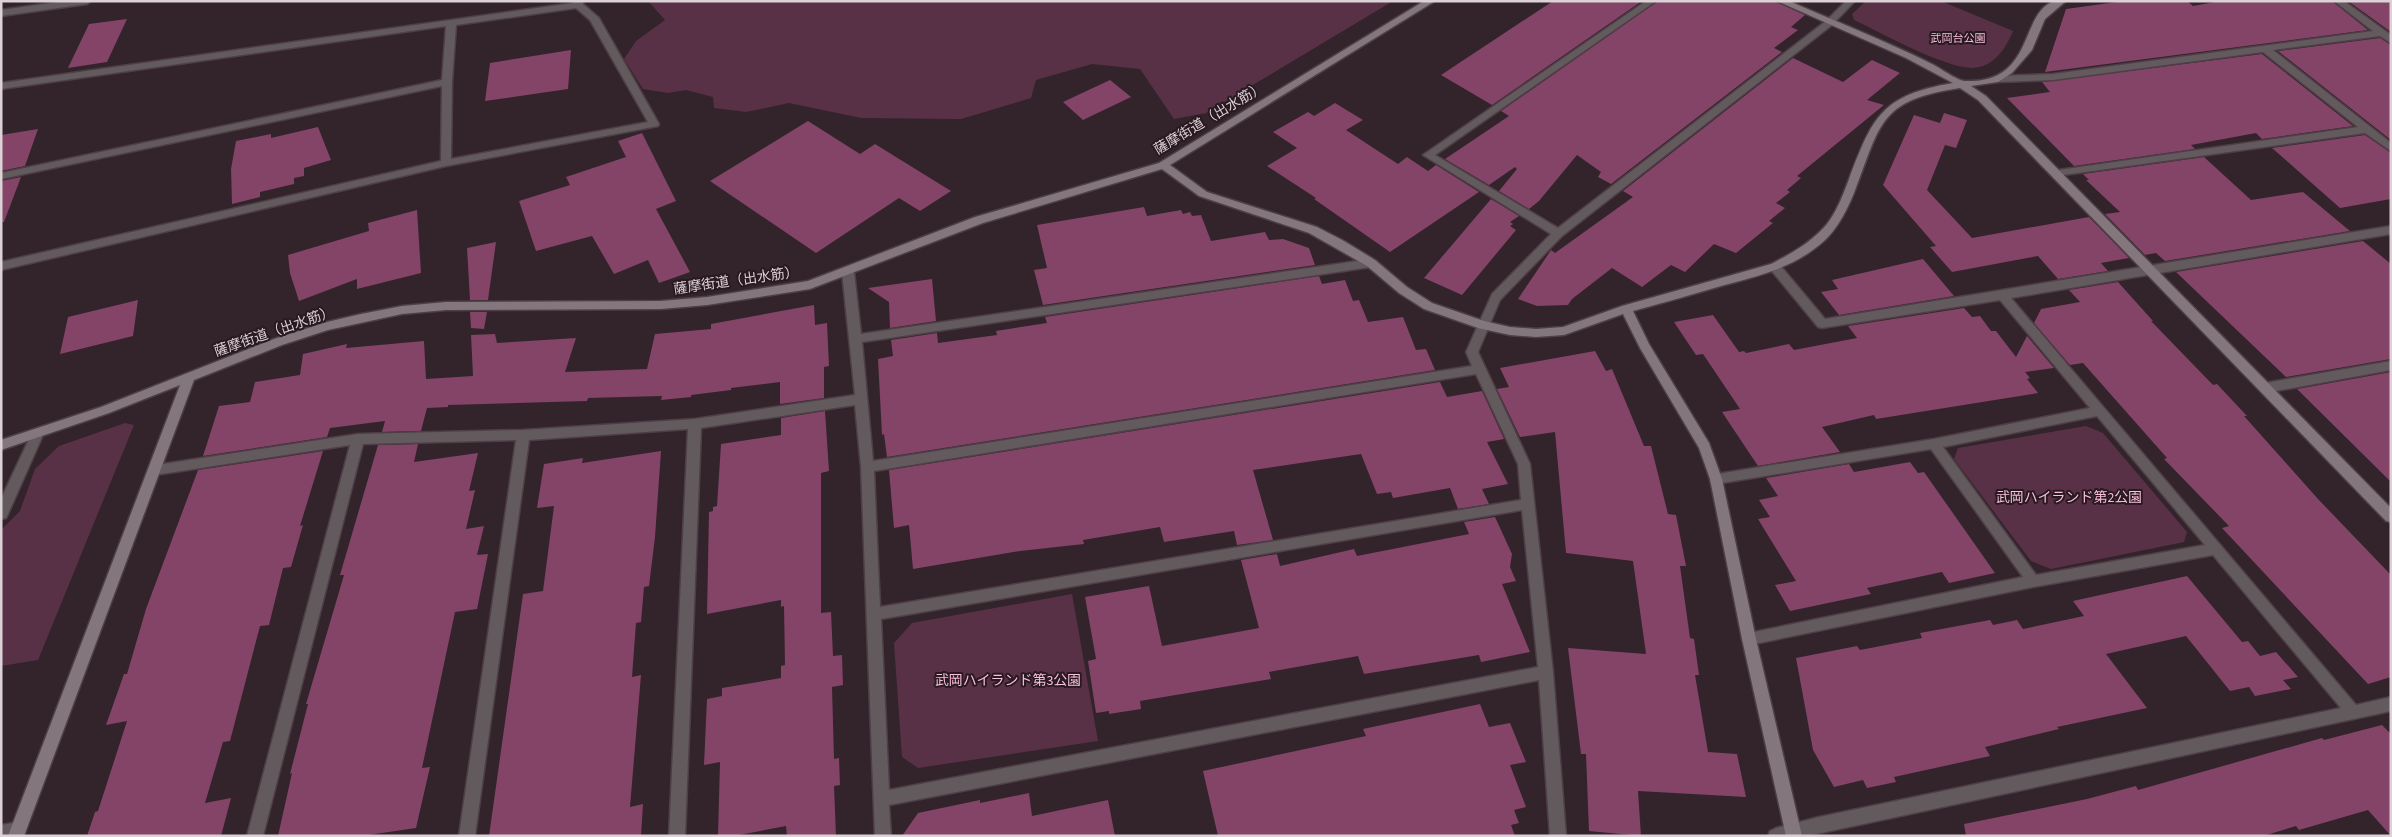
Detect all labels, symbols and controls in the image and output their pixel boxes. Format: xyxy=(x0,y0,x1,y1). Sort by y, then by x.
park label: 武岡台公園 xyxy=(1931,31,1986,46)
street label: 薩摩街道（出水筋） xyxy=(1150,78,1269,160)
street label: 薩摩街道（出水筋） xyxy=(672,262,800,300)
street label: 薩摩街道（出水筋） xyxy=(212,302,337,362)
park label: 武岡ハイランド第2公園 xyxy=(1996,488,2142,508)
park label: 武岡ハイランド第3公園 xyxy=(935,671,1081,691)

